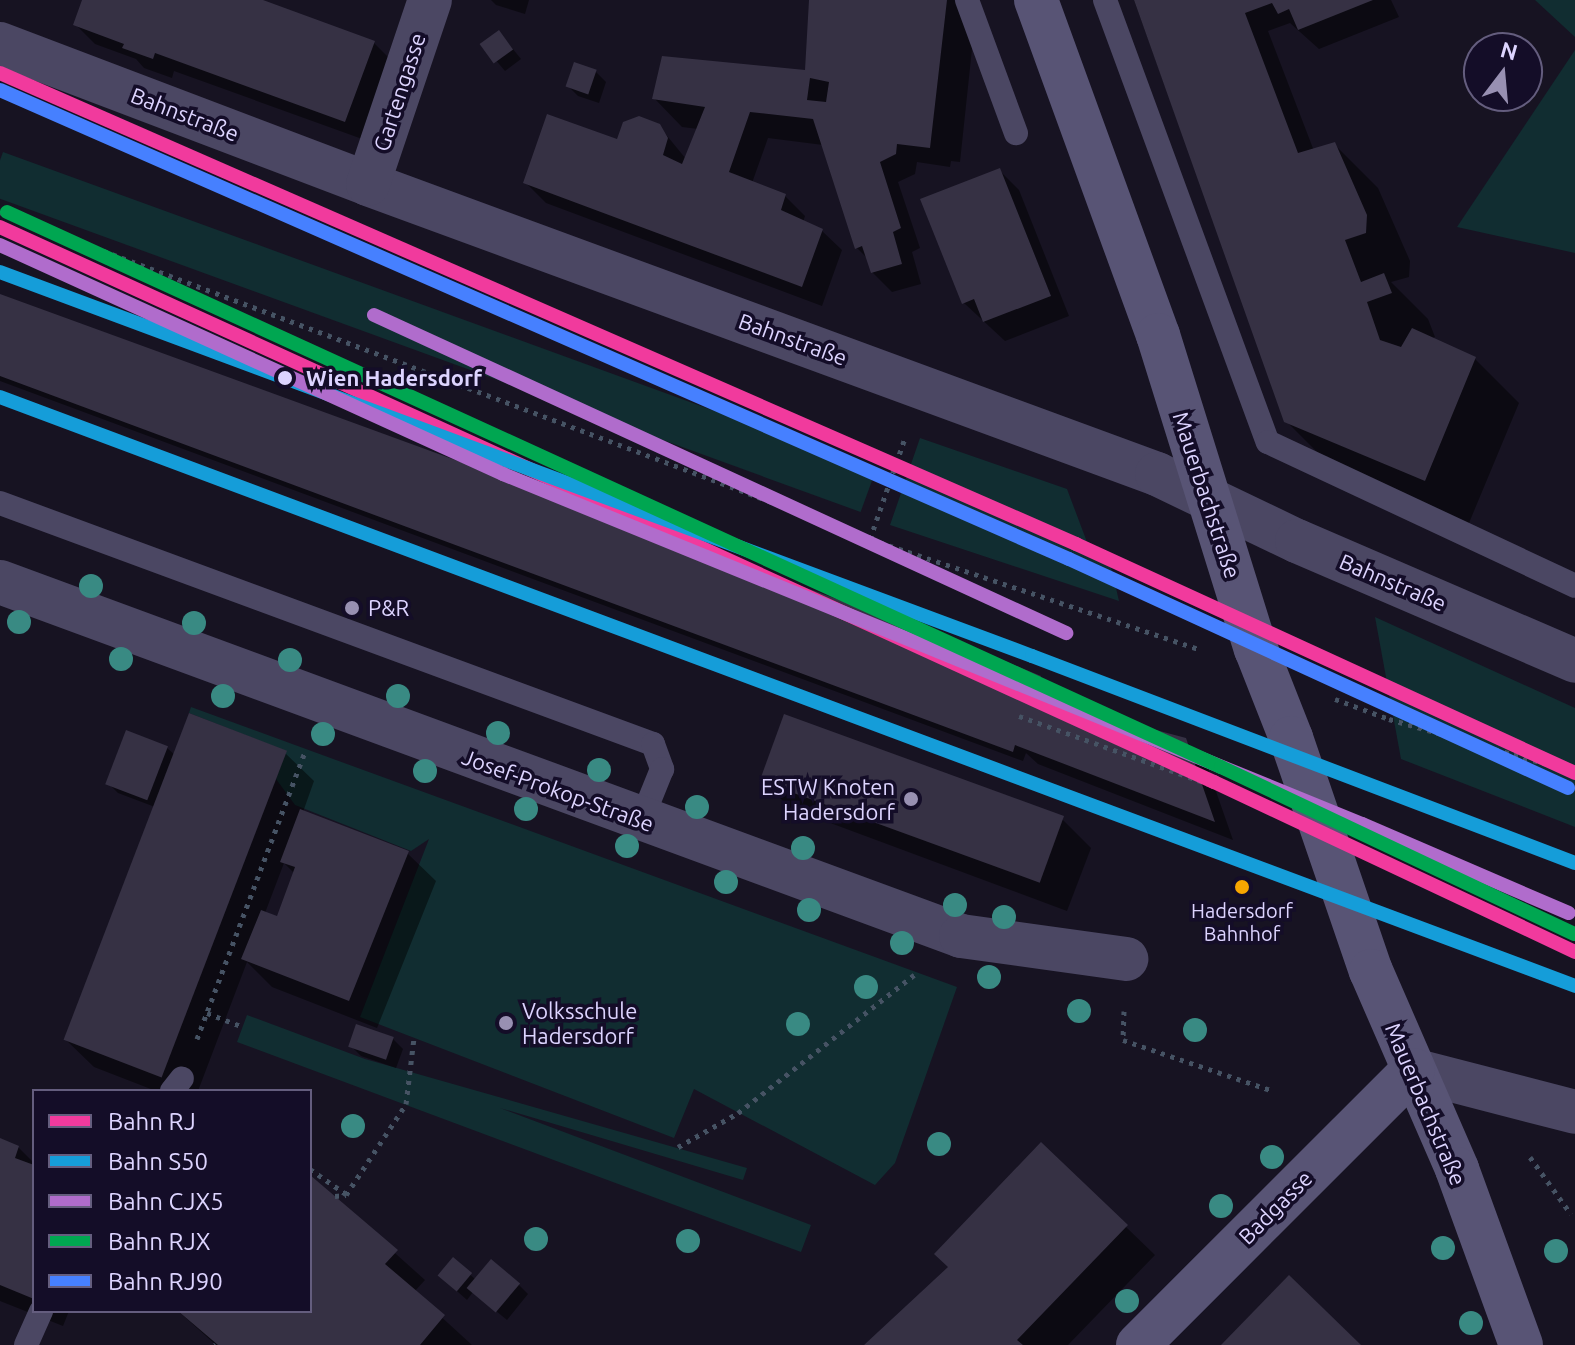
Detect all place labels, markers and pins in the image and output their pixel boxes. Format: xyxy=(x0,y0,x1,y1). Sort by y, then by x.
marker: Wien Hadersdorf xyxy=(271,364,299,392)
place label: Wien Hadersdorf xyxy=(306,365,482,391)
place label: P&R xyxy=(368,595,409,621)
marker: P&R xyxy=(343,599,361,617)
place label: ESTW Knoten Hadersdorf xyxy=(761,773,895,824)
marker: ESTW Knoten Hadersdorf xyxy=(902,790,920,808)
marker: Hadersdorf Bahnhof xyxy=(1234,879,1250,895)
place label: Hadersdorf Bahnhof xyxy=(1191,898,1293,945)
place label: Volksschule Hadersdorf xyxy=(522,997,637,1048)
marker: Volksschule Hadersdorf xyxy=(497,1014,515,1032)

